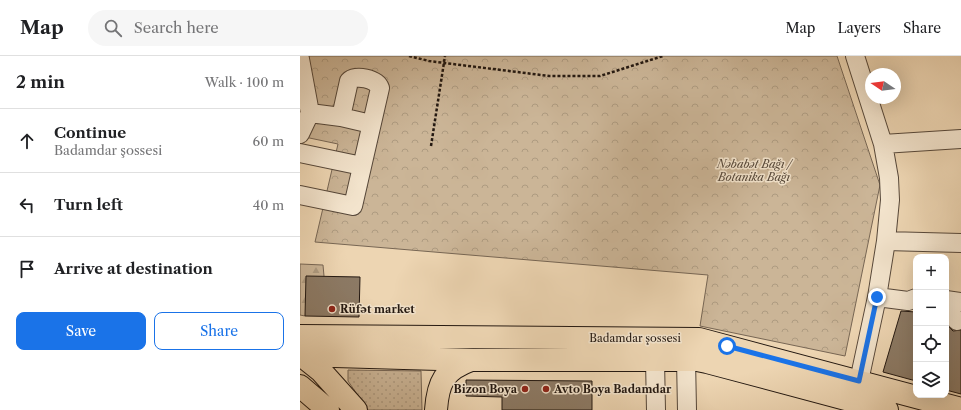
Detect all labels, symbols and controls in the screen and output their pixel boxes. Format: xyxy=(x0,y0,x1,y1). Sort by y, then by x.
search box xyxy=(88,10,368,46)
text: Map xyxy=(20,16,64,39)
icon: search xyxy=(102,17,124,39)
text: Search here xyxy=(134,18,219,37)
text: Map xyxy=(785,19,815,37)
text: Layers xyxy=(837,19,881,37)
text: Share xyxy=(903,19,941,37)
north arrow xyxy=(865,68,901,104)
text: 2 min xyxy=(16,72,65,92)
text: Walk · 100 m xyxy=(205,74,284,90)
text: Continue xyxy=(54,123,126,142)
icon: ahead xyxy=(16,130,38,152)
text: 60 m xyxy=(253,133,284,149)
text: Badamdar şossesi xyxy=(54,142,162,158)
park label: Nəbabət Bağı / Botanika Bağı xyxy=(716,157,794,184)
icon: left xyxy=(16,194,38,216)
text: Turn left xyxy=(54,195,123,214)
text: 40 m xyxy=(253,197,284,213)
map controls xyxy=(913,254,949,398)
button: + xyxy=(913,254,949,290)
icon: arrive xyxy=(16,258,38,280)
text: Arrive at destination xyxy=(54,259,213,278)
route end xyxy=(868,288,886,306)
button: − xyxy=(913,290,949,326)
place label: Rüfət market xyxy=(340,302,415,316)
marker: Rüfət market xyxy=(327,304,337,314)
button: Save xyxy=(16,312,146,350)
button: Share xyxy=(154,312,284,350)
button: locate xyxy=(913,326,949,362)
street label: Badamdar şossesi xyxy=(589,331,681,345)
route start xyxy=(718,337,736,355)
button: layers xyxy=(913,362,949,398)
place label: Bizon Boya xyxy=(454,382,518,396)
place label: Avto Boya Badamdar xyxy=(553,382,672,396)
marker: Bizon Boya xyxy=(520,384,530,394)
marker: Avto Boya Badamdar xyxy=(541,384,551,394)

